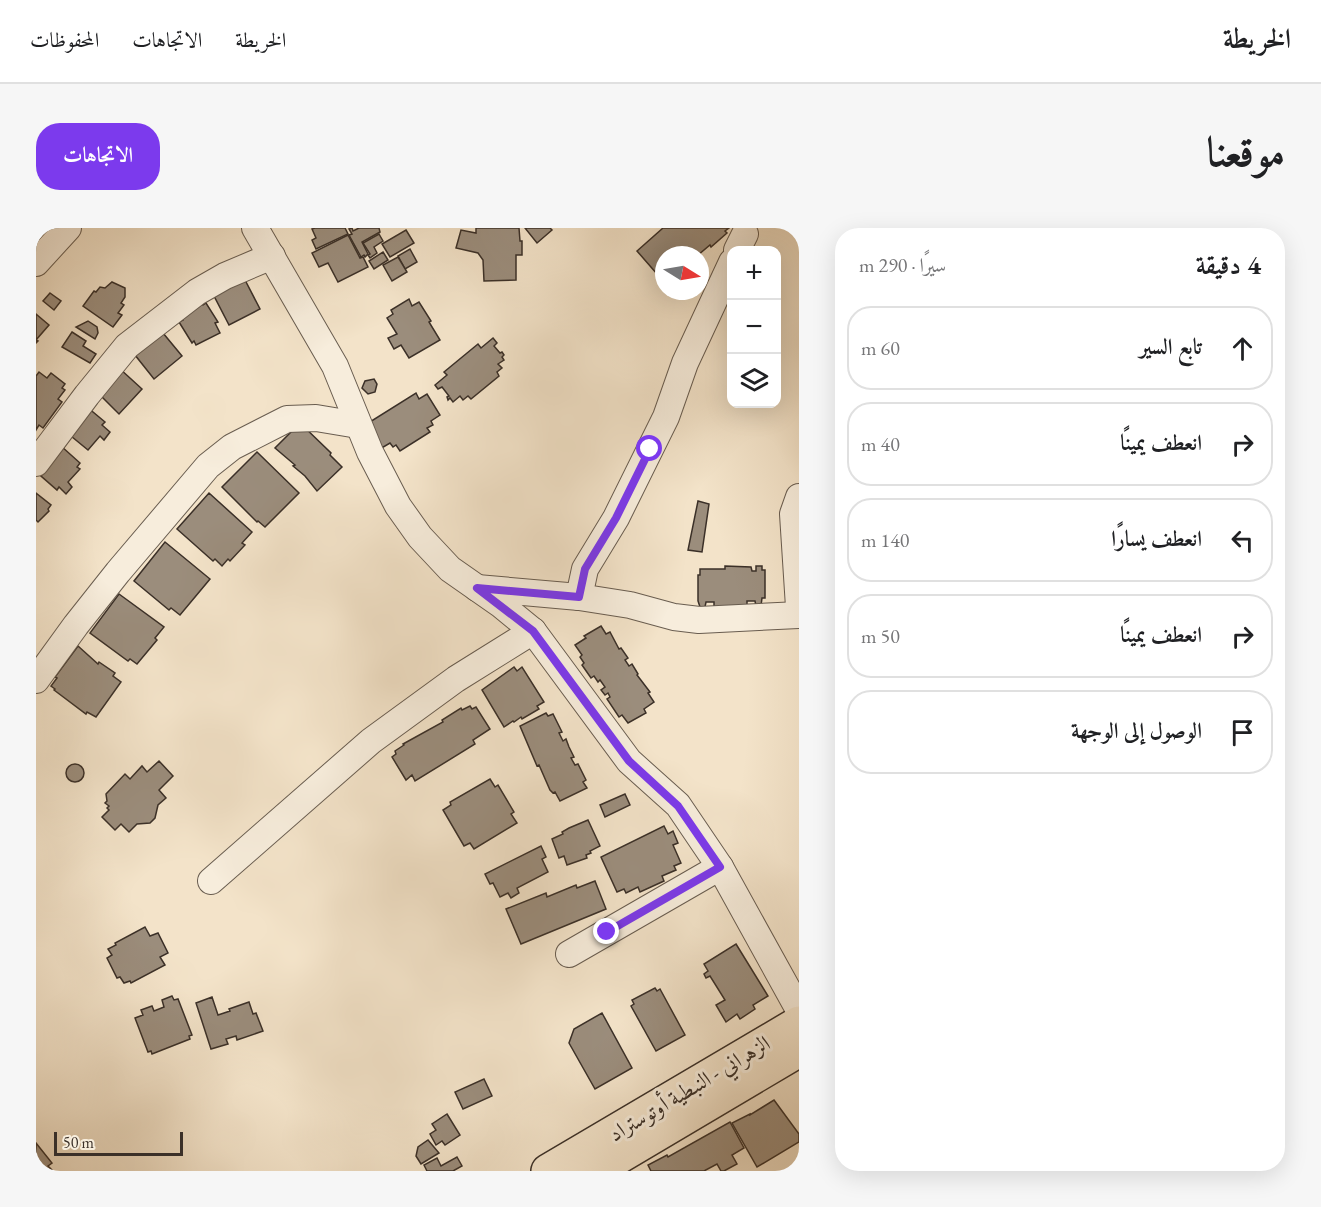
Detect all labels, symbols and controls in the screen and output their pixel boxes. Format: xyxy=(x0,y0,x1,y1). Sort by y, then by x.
text: الخريطة xyxy=(1223,20,1291,56)
text: المحفوظات xyxy=(30,26,99,53)
text: الاتجاهات xyxy=(132,26,202,53)
text: الخريطة xyxy=(235,26,286,53)
button: الاتجاهات xyxy=(36,123,160,190)
text: موقعنا xyxy=(1207,124,1285,179)
north arrow xyxy=(655,246,709,300)
map controls xyxy=(727,246,781,408)
button: + xyxy=(727,246,781,300)
text: 4 دقيقة xyxy=(1196,248,1261,282)
text: سيرًا · 290 m xyxy=(859,252,946,278)
button: − xyxy=(727,300,781,354)
text: تابع السير xyxy=(1139,332,1202,361)
icon: ahead xyxy=(1226,332,1259,365)
text: 60 m xyxy=(861,335,900,361)
button: layers xyxy=(727,354,781,408)
text: انعطف يمينًا xyxy=(1120,428,1202,457)
icon: right xyxy=(1226,428,1259,461)
text: 40 m xyxy=(861,431,900,457)
route start xyxy=(636,435,662,461)
text: انعطف يسارًا xyxy=(1111,524,1202,553)
icon: left xyxy=(1226,524,1259,557)
text: 140 m xyxy=(861,527,909,553)
text: انعطف يمينًا xyxy=(1120,620,1202,649)
icon: right xyxy=(1226,620,1259,653)
text: 50 m xyxy=(861,623,900,649)
text: الوصول إلى الوجهة xyxy=(1071,716,1202,745)
icon: arrive xyxy=(1226,716,1259,749)
route end xyxy=(593,918,619,944)
street label: الزهراني - النبطية أوتوستراد xyxy=(603,1028,778,1152)
scale bar xyxy=(54,1129,183,1156)
text: 50 m xyxy=(63,1132,94,1153)

